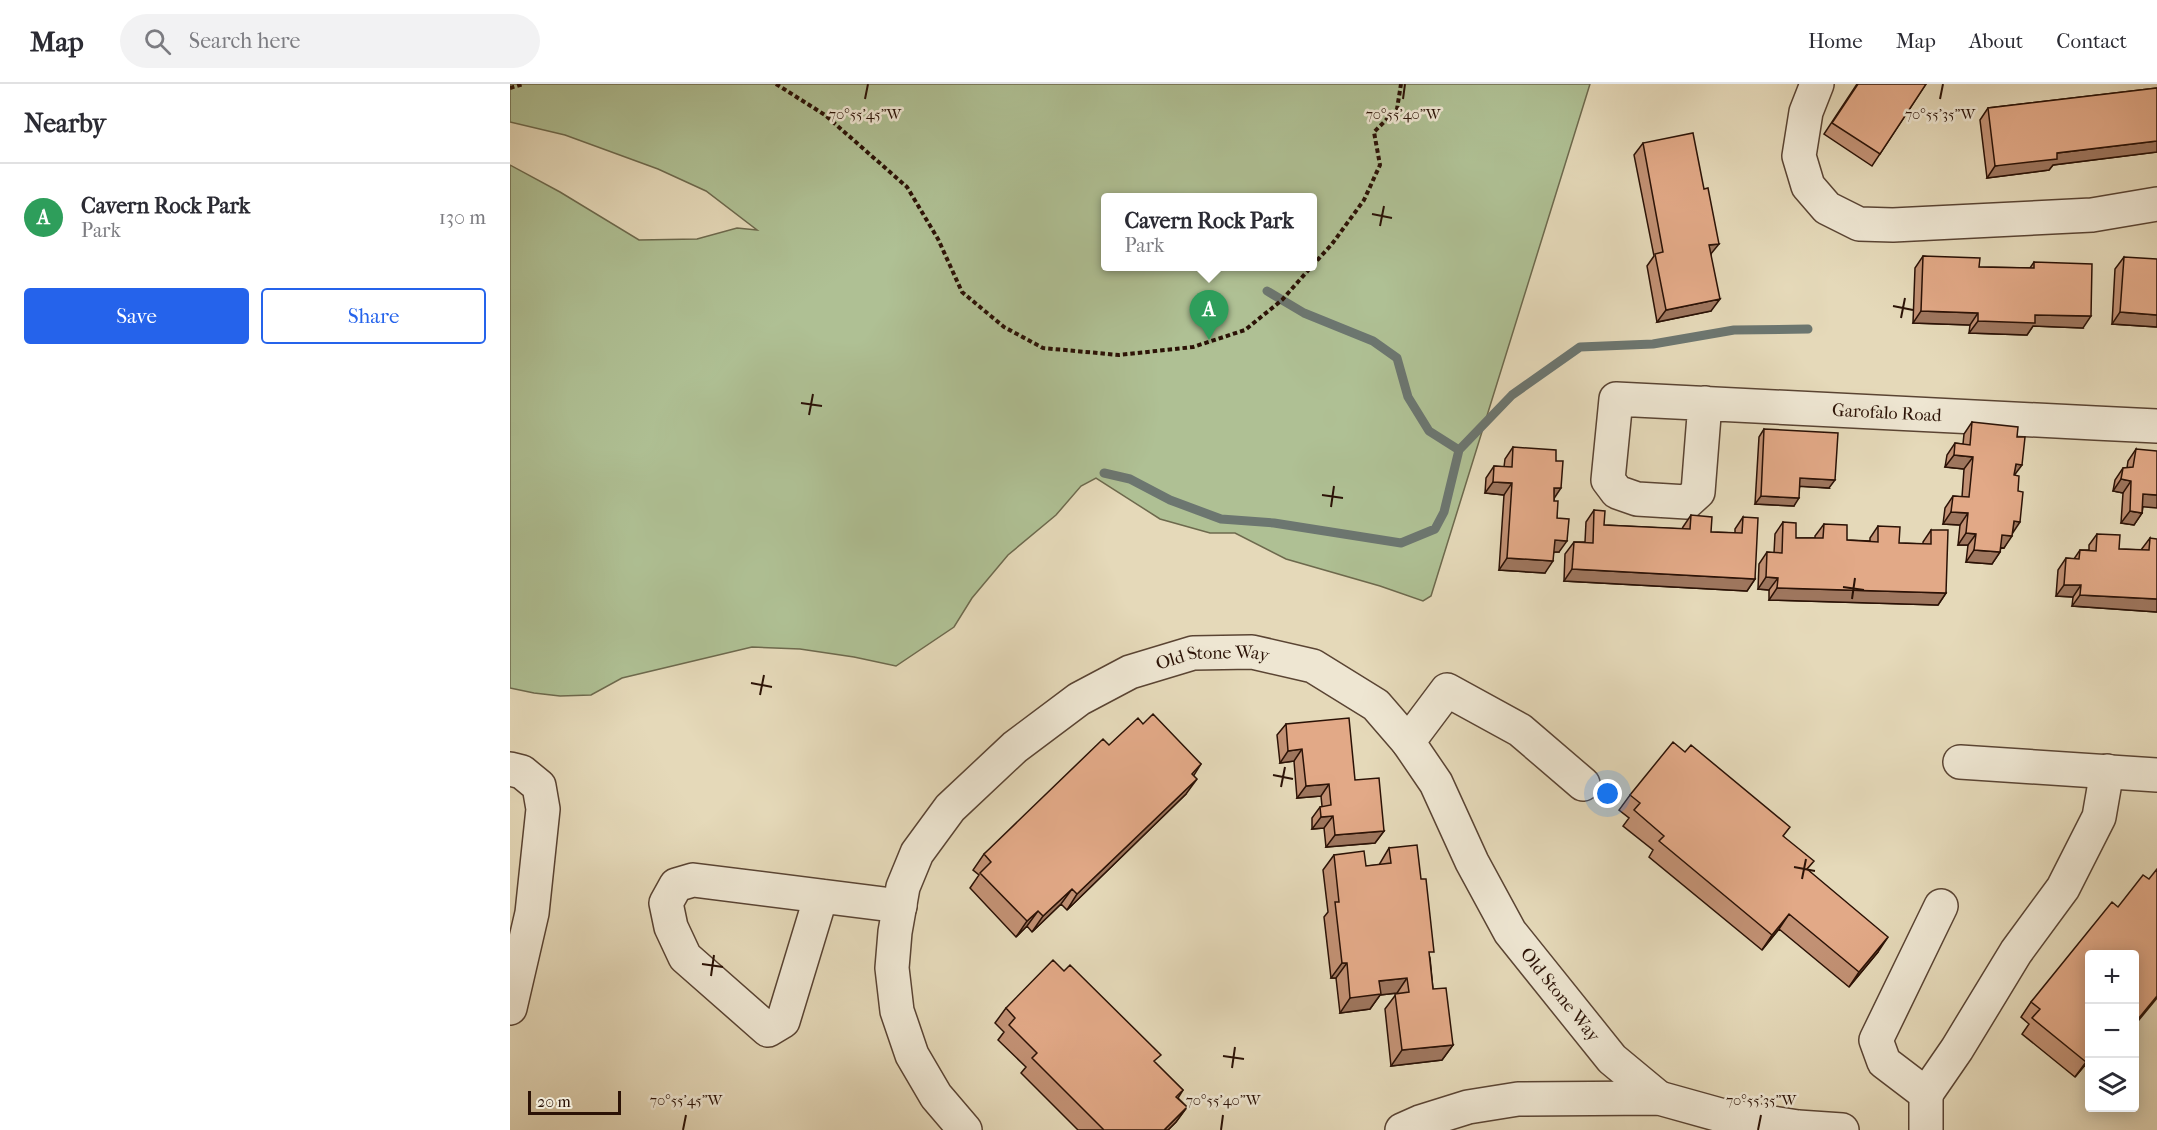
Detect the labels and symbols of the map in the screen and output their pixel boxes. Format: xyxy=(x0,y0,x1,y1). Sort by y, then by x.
text: 70°55'45"W xyxy=(829,105,903,123)
text: 70°55'40"W xyxy=(1366,105,1442,123)
text: 70°55'35"W xyxy=(1905,105,1976,123)
pin: A xyxy=(1190,290,1228,340)
street label: Garofalo Road xyxy=(1831,400,1942,426)
street label: Old Stone Way xyxy=(1153,642,1273,675)
your location xyxy=(1593,779,1622,808)
street label: Old Stone Way xyxy=(1516,944,1605,1047)
scale bar xyxy=(528,1088,621,1116)
text: 70°55'45"W xyxy=(650,1091,724,1109)
text: 70°55'40"W xyxy=(1186,1091,1262,1109)
text: 70°55'35"W xyxy=(1726,1091,1797,1109)

